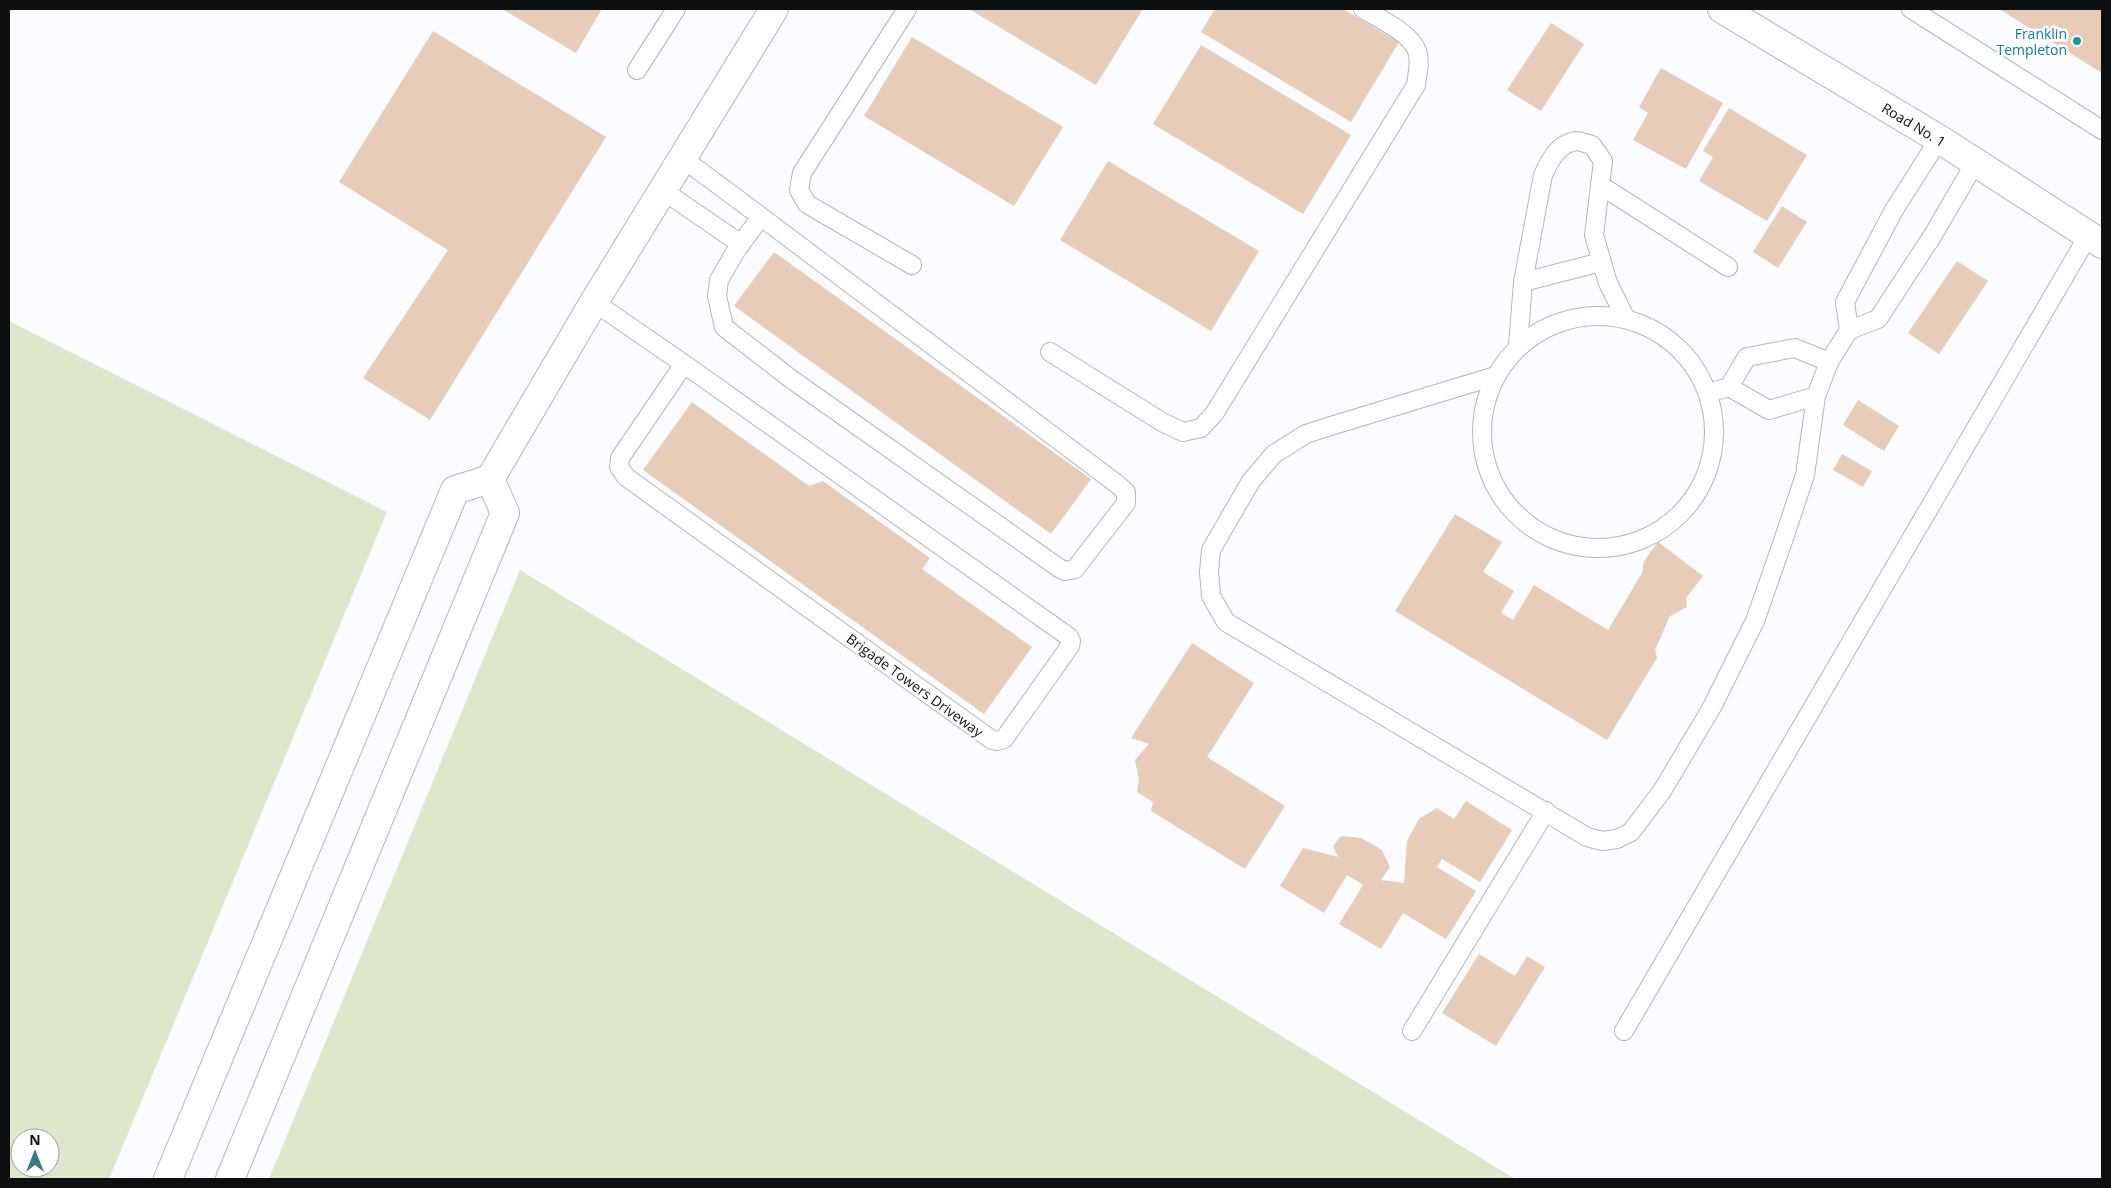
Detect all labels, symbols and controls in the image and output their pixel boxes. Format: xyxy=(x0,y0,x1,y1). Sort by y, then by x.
place label: Franklin Templeton xyxy=(1997,24,2067,59)
marker: Franklin Templeton xyxy=(2071,35,2083,47)
street label: Road No. 1 xyxy=(1879,98,1950,151)
street label: Brigade Towers Driveway xyxy=(843,629,988,742)
north arrow xyxy=(10,1128,60,1178)
text: N xyxy=(29,1130,41,1149)

